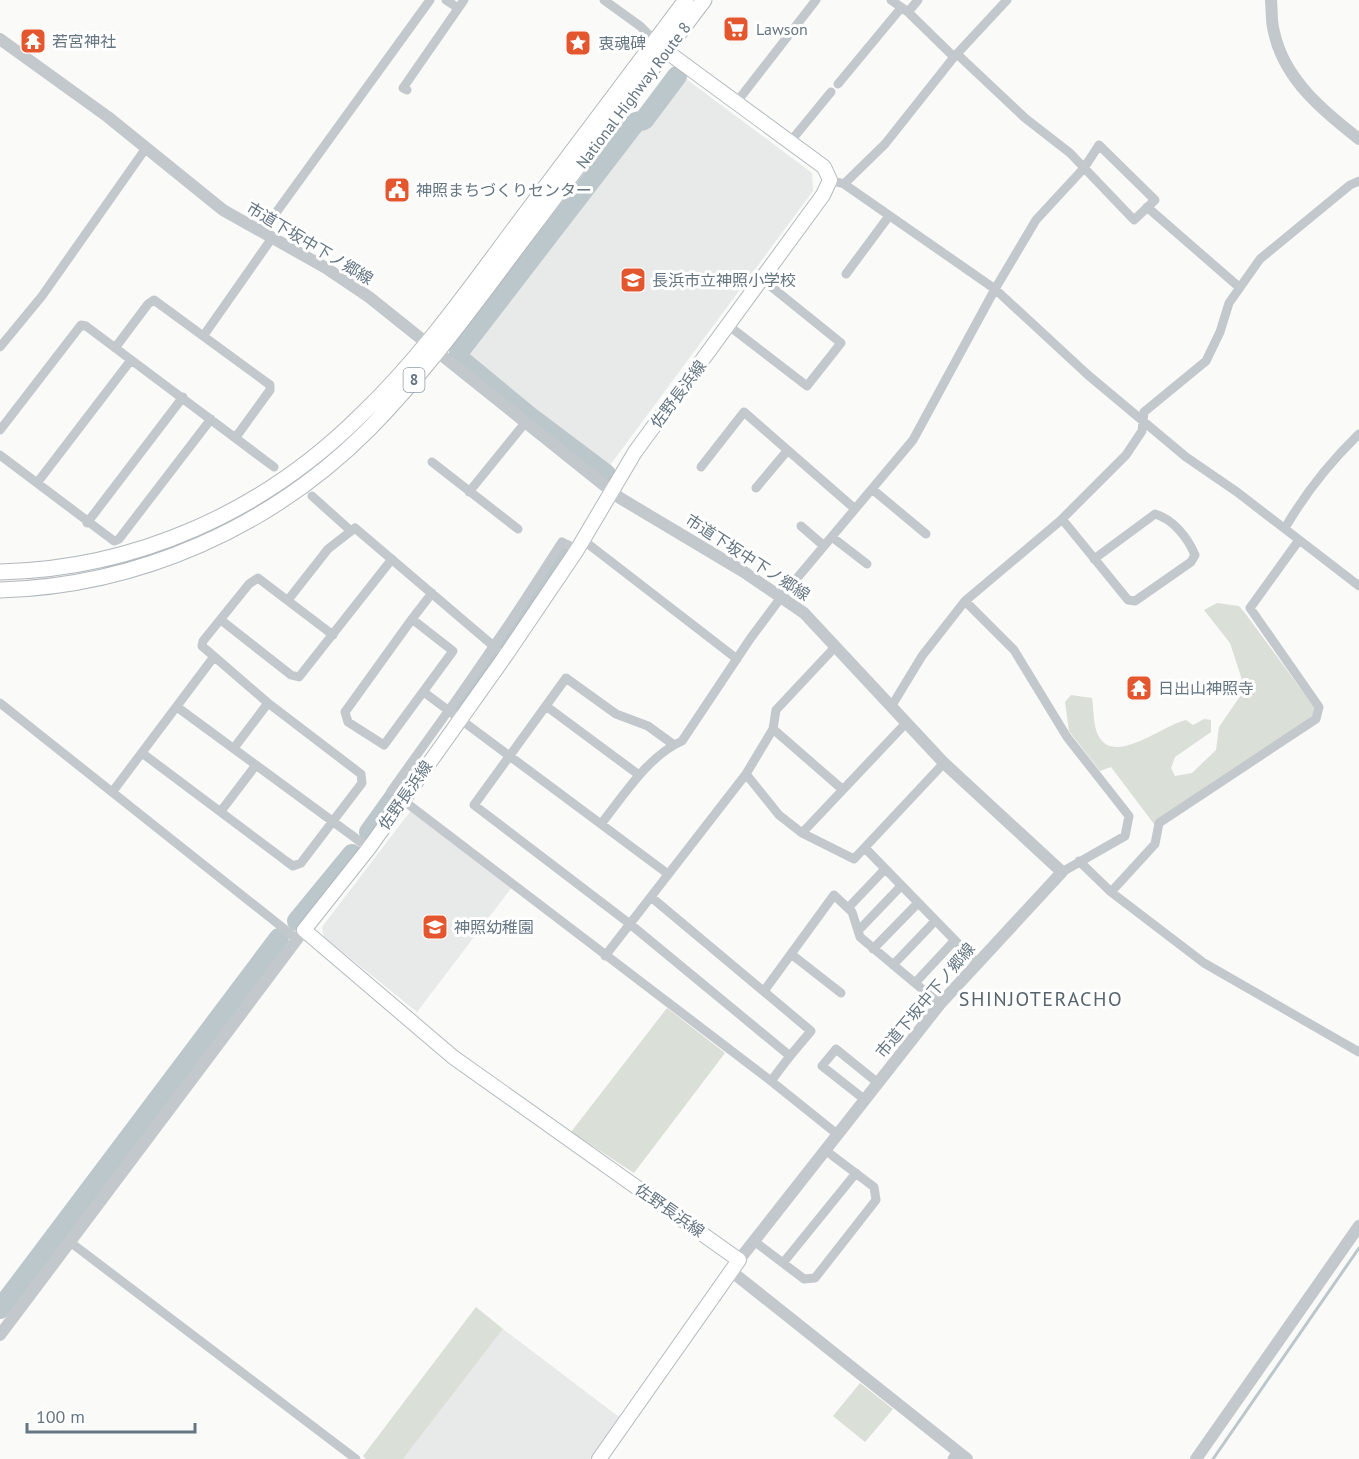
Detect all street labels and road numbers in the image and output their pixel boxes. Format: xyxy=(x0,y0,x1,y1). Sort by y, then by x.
street label: National Highway Route 8 xyxy=(571,18,695,172)
street label: 市道下坂中下ノ郷線 xyxy=(243,197,377,289)
street label: 佐野長浜線 xyxy=(646,356,710,432)
road number: 8 xyxy=(404,368,424,392)
street label: 市道下坂中下ノ郷線 xyxy=(682,509,814,605)
street label: 佐野長浜線 xyxy=(374,756,436,834)
street label: 市道下坂中下ノ郷線 xyxy=(871,938,979,1062)
street label: 佐野長浜線 xyxy=(631,1179,709,1241)

